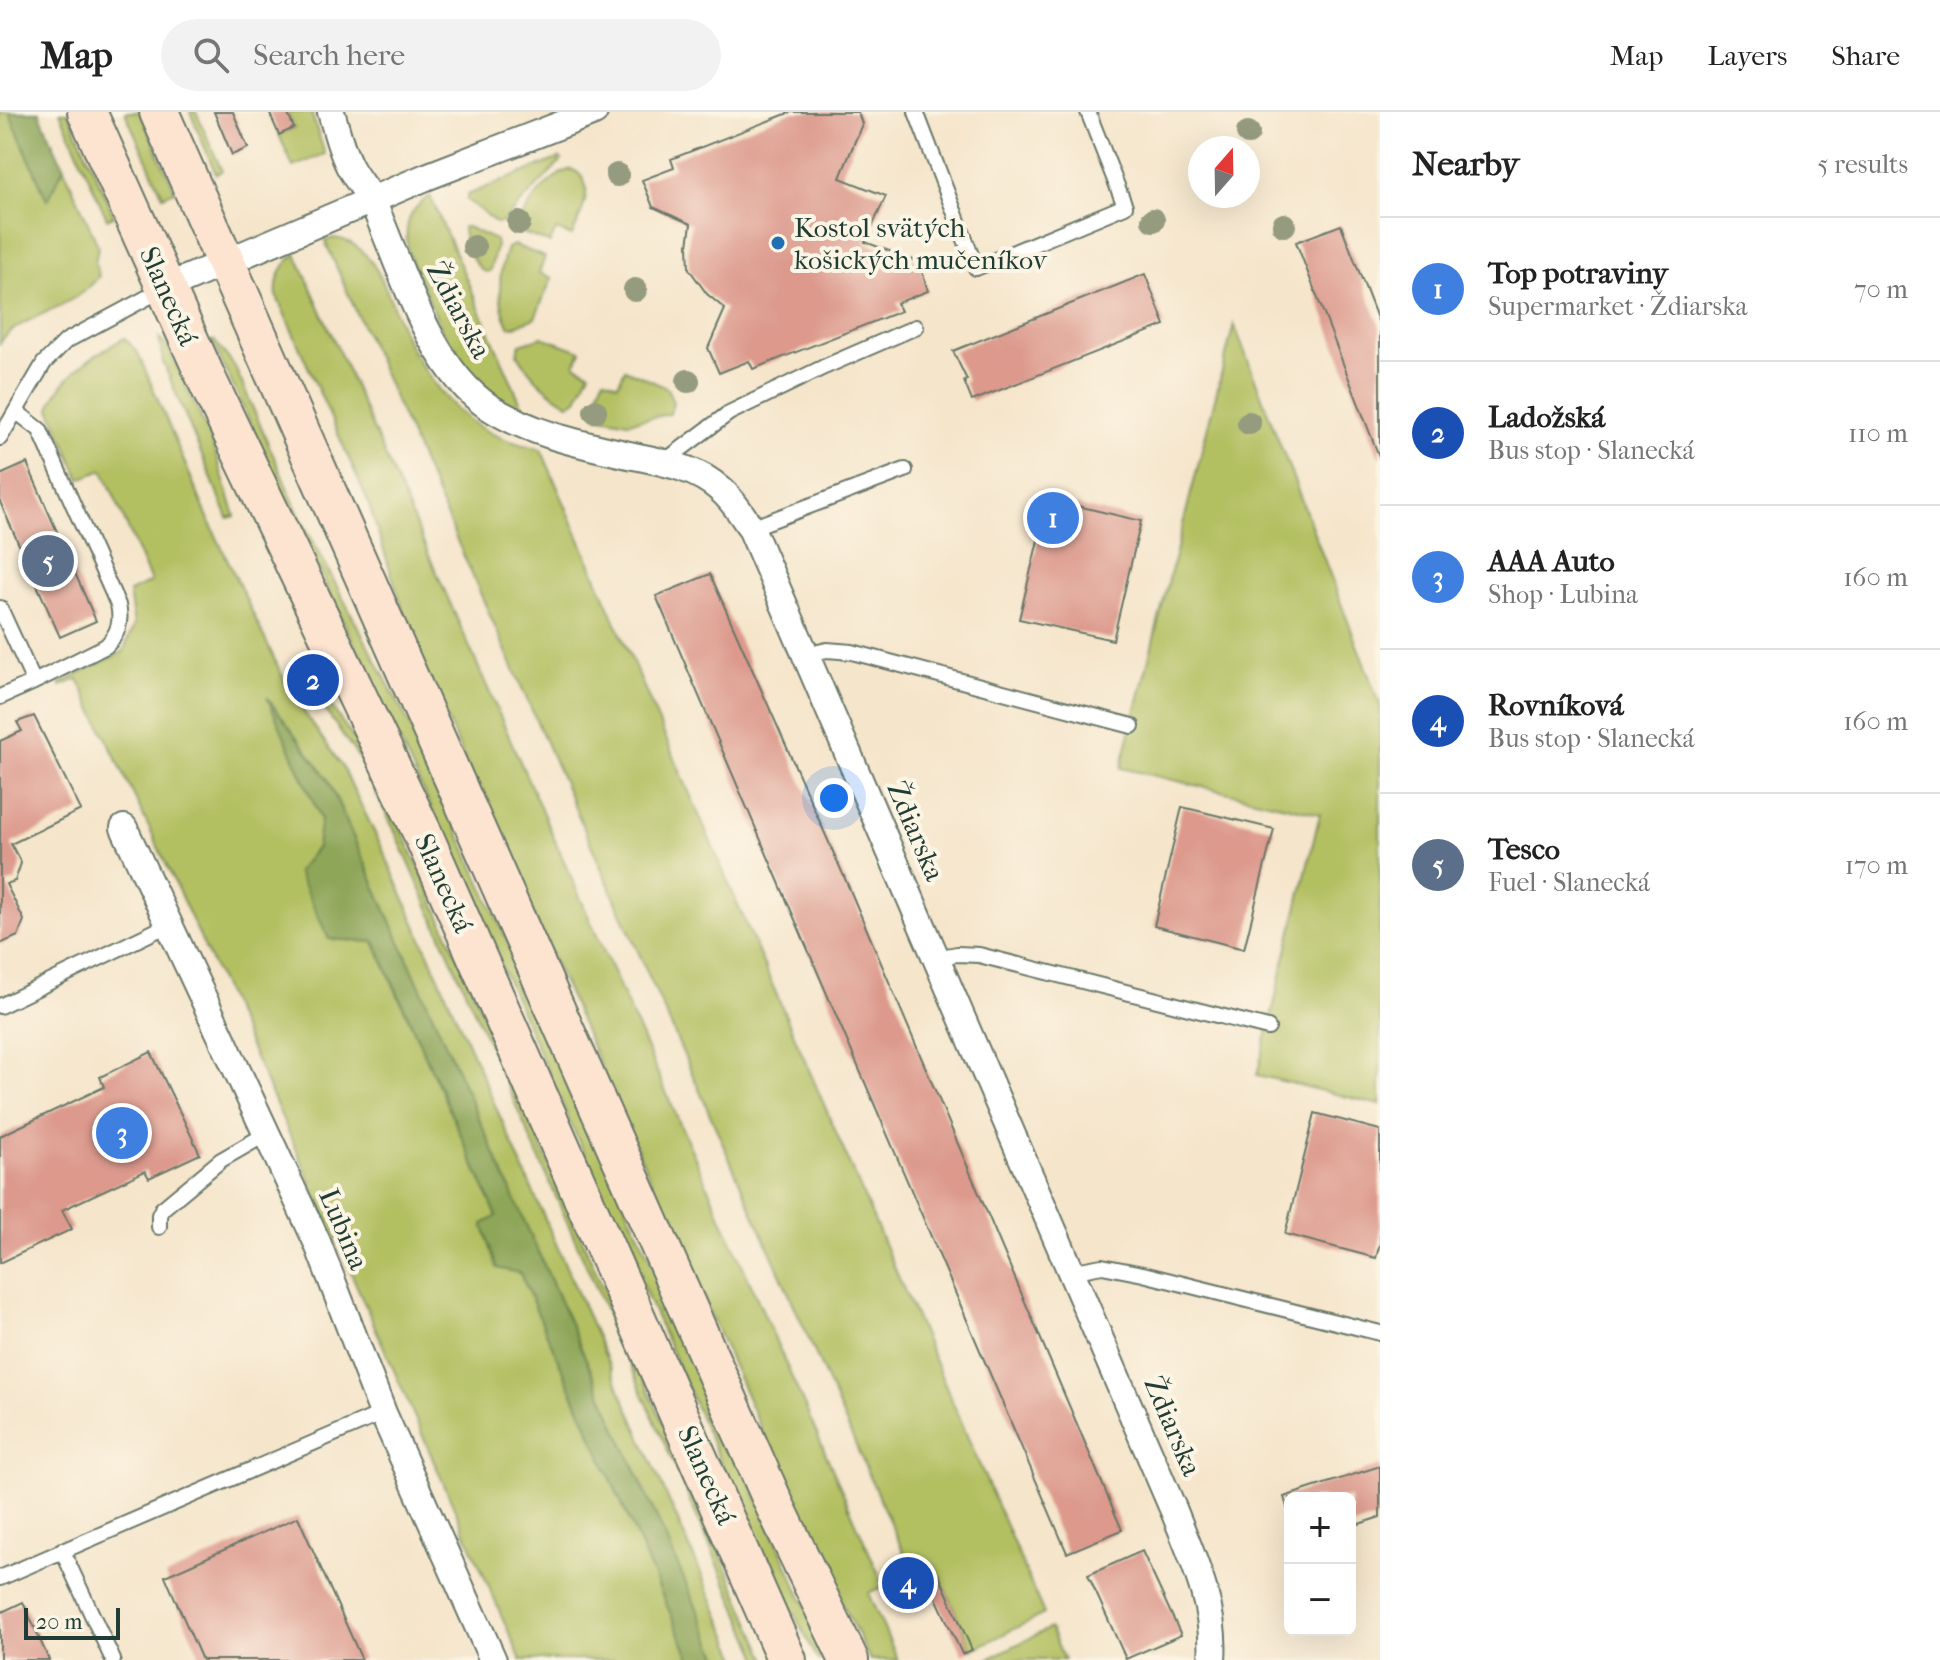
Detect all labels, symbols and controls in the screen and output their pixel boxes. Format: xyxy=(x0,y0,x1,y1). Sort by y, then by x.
search box xyxy=(161,19,721,91)
text: Map xyxy=(40,33,113,78)
icon: search xyxy=(189,33,233,77)
text: Search here xyxy=(253,38,405,73)
text: Map xyxy=(1610,39,1663,72)
text: Layers xyxy=(1707,39,1787,72)
text: Share xyxy=(1831,39,1900,72)
north arrow xyxy=(1188,136,1260,208)
text: Nearby xyxy=(1412,144,1519,184)
text: 5 results xyxy=(1817,149,1908,180)
place label: Kostol svätých košických mučeníkov xyxy=(794,211,1048,276)
marker: Kostol svätých košických mučeníkov xyxy=(769,234,787,252)
street label: Slanecká xyxy=(133,241,206,351)
street label: Ždiarska xyxy=(420,256,499,365)
text: Top potraviny xyxy=(1488,256,1668,291)
text: 1 xyxy=(1433,274,1443,305)
text: 70 m xyxy=(1854,274,1908,305)
text: Supermarket · Ždiarska xyxy=(1488,291,1748,322)
text: Ladožská xyxy=(1488,400,1605,435)
text: 2 xyxy=(1431,418,1445,449)
text: 110 m xyxy=(1848,418,1908,449)
text: Bus stop · Slanecká xyxy=(1488,435,1695,466)
pin: 1 xyxy=(1027,488,1079,548)
pin: 5 xyxy=(22,531,74,591)
text: AAA Auto xyxy=(1488,544,1615,579)
text: 3 xyxy=(1433,562,1443,593)
text: 160 m xyxy=(1843,562,1908,593)
text: Shop · Lubina xyxy=(1488,579,1638,610)
pin: 2 xyxy=(287,650,339,710)
text: Rovníková xyxy=(1488,688,1624,723)
text: 4 xyxy=(1430,706,1446,737)
text: 160 m xyxy=(1843,706,1908,737)
text: Bus stop · Slanecká xyxy=(1488,723,1695,754)
street label: Ždiarska xyxy=(880,776,952,887)
your location xyxy=(814,778,854,818)
street label: Slanecká xyxy=(408,828,481,938)
text: Tesco xyxy=(1488,832,1560,867)
text: 5 xyxy=(1432,850,1444,881)
text: 170 m xyxy=(1845,850,1908,881)
text: Fuel · Slanecká xyxy=(1488,867,1650,898)
pin: 3 xyxy=(96,1103,148,1163)
street label: Lubina xyxy=(312,1184,376,1275)
street label: Ždiarska xyxy=(1137,1371,1209,1482)
street label: Slanecká xyxy=(671,1420,744,1530)
map controls xyxy=(1284,1492,1356,1636)
button: + xyxy=(1284,1492,1356,1564)
pin: 4 xyxy=(882,1553,934,1613)
button: − xyxy=(1284,1564,1356,1636)
scale bar xyxy=(24,1604,120,1640)
text: 20 m xyxy=(36,1609,82,1635)

